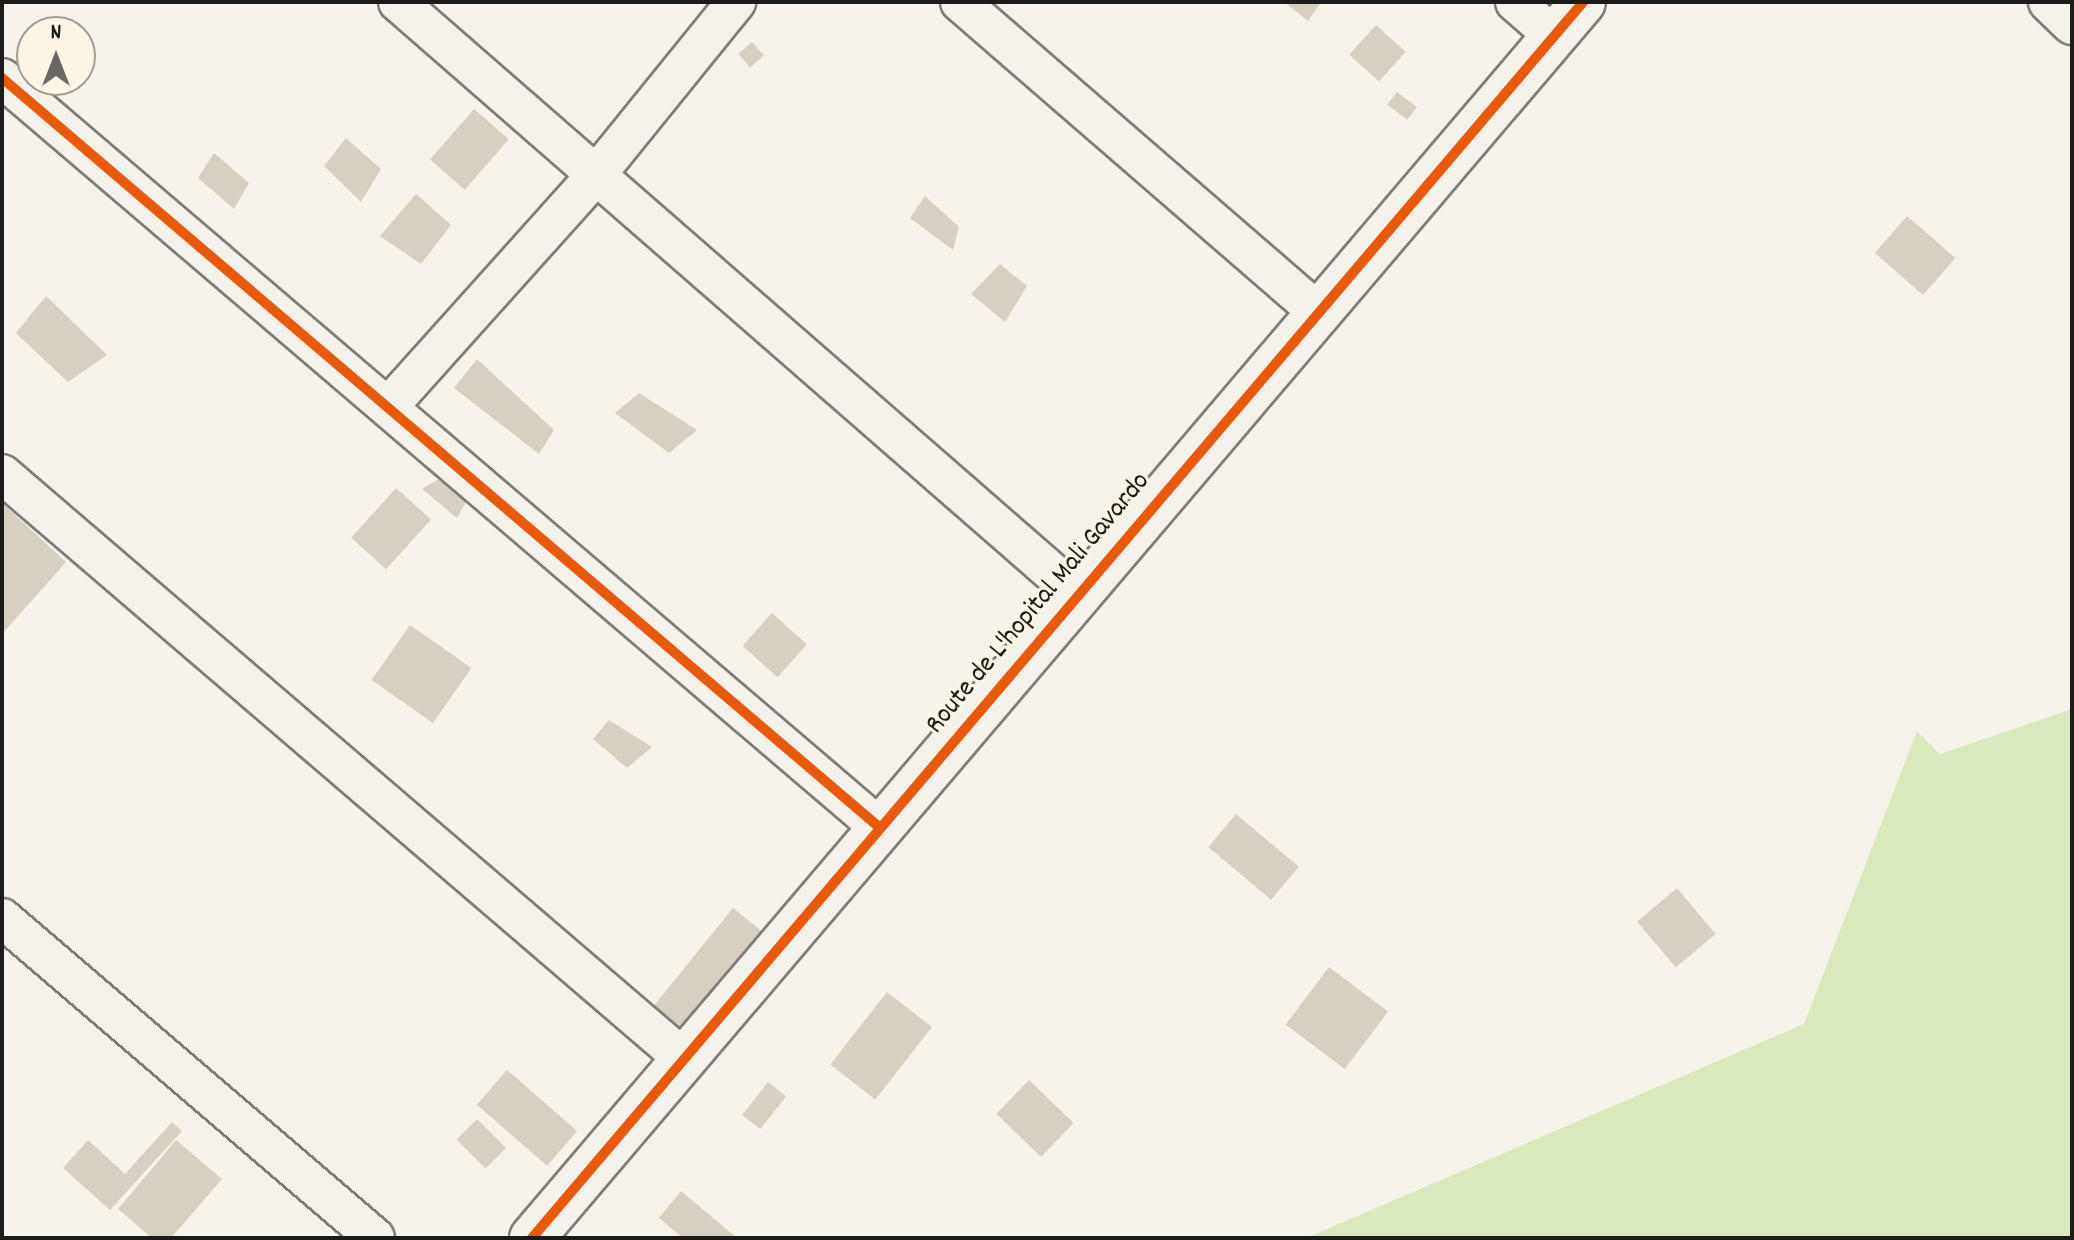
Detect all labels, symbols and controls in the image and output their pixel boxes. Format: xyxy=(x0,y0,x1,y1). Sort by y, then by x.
north arrow xyxy=(16,16,96,96)
text: N xyxy=(51,18,61,49)
street label: Route de L'hopital Mali Gavardo xyxy=(920,466,1158,742)

